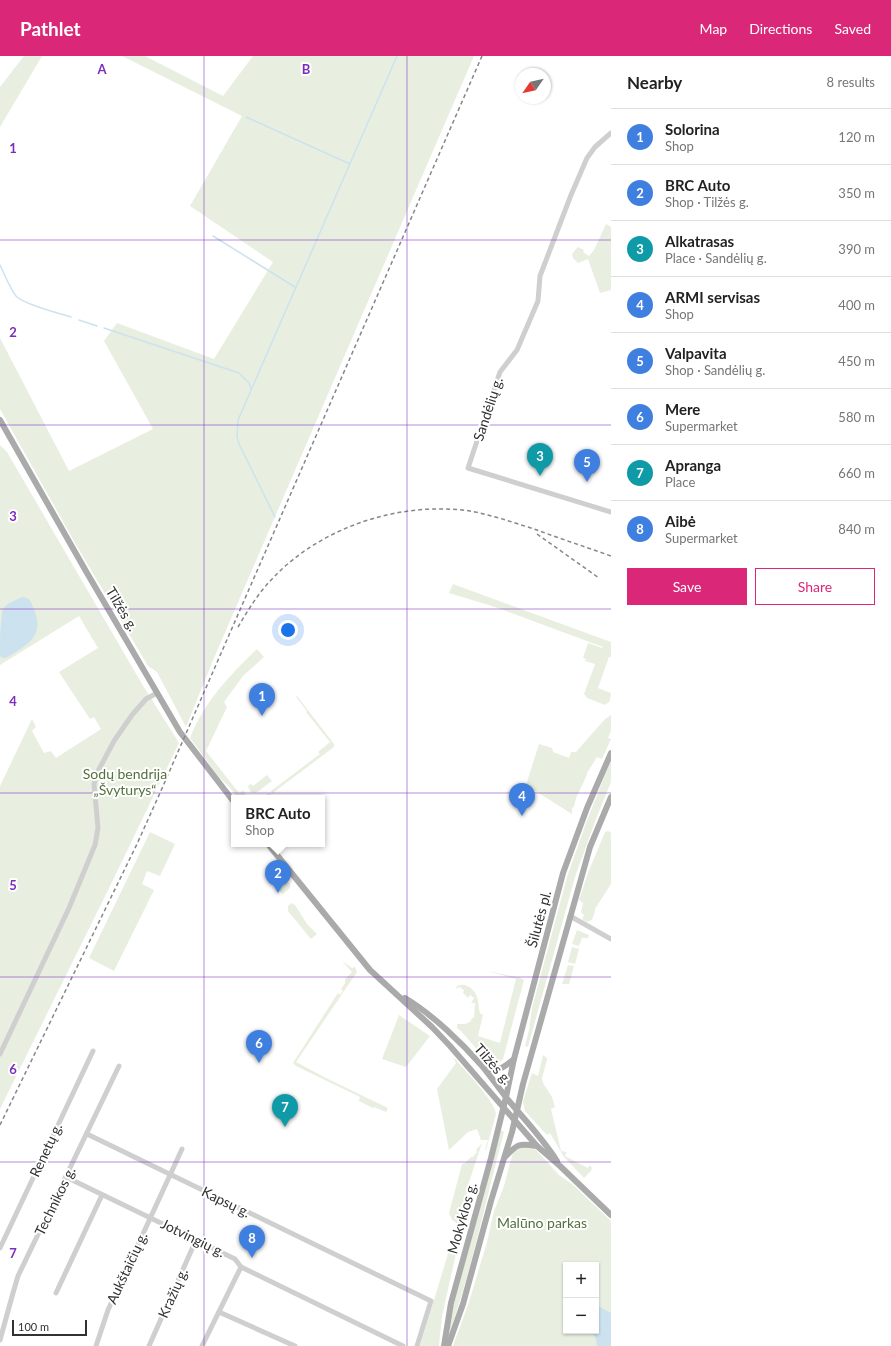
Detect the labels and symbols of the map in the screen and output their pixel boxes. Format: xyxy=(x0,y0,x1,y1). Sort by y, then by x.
text: A xyxy=(96,61,107,77)
text: B xyxy=(302,61,311,77)
north arrow xyxy=(515,68,551,104)
text: 1 xyxy=(9,140,17,156)
text: 2 xyxy=(9,324,17,340)
street label: Sandėlių g. xyxy=(469,375,506,443)
pin: 3 xyxy=(527,443,553,476)
pin: 5 xyxy=(574,449,600,482)
text: 3 xyxy=(9,508,17,524)
street label: Tilžės g. xyxy=(103,583,142,634)
your location xyxy=(278,620,298,640)
pin: 1 xyxy=(249,683,275,716)
text: 4 xyxy=(9,693,17,709)
park label: Sodų bendrija „Švyturys“ xyxy=(83,765,167,798)
pin: 4 xyxy=(509,783,535,816)
pin: 2 xyxy=(265,860,291,893)
text: 5 xyxy=(9,877,17,893)
street label: Šilutės pl. xyxy=(523,888,554,949)
pin: 6 xyxy=(246,1030,272,1063)
street label: Tilžės g. xyxy=(471,1040,516,1088)
text: 6 xyxy=(9,1061,17,1077)
pin: 7 xyxy=(272,1094,298,1127)
street label: Renetų g. xyxy=(26,1120,65,1180)
street label: Technikos g. xyxy=(31,1164,79,1238)
street label: Mokyklos g. xyxy=(443,1180,480,1256)
street label: Kapsų g. xyxy=(199,1182,253,1221)
park label: Malūno parkas xyxy=(497,1214,587,1231)
street label: Jotvingių g. xyxy=(158,1215,228,1260)
pin: 8 xyxy=(239,1225,265,1258)
street label: Aukštaičių g. xyxy=(102,1229,151,1307)
text: 7 xyxy=(9,1245,17,1261)
street label: Kražių g. xyxy=(154,1265,191,1320)
scale bar xyxy=(12,1318,87,1337)

